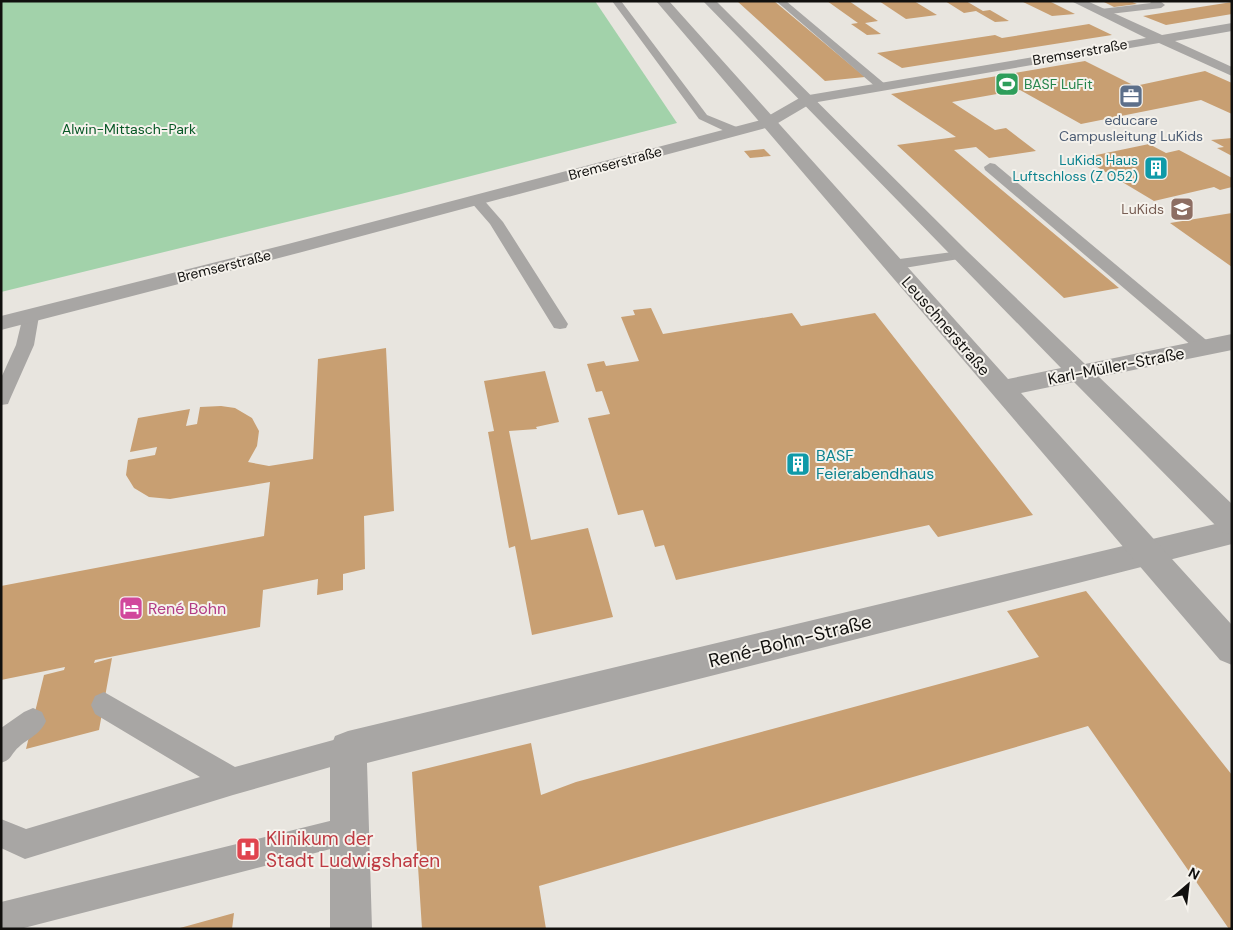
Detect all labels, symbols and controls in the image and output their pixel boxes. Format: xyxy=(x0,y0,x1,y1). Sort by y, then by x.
street label: Bremserstraße xyxy=(1031,35,1129,69)
sports icon: BASF LuFit xyxy=(994,71,1020,97)
place label: BASF LuFit xyxy=(1024,75,1093,93)
office icon: educare Campusleitung LuKids xyxy=(1118,83,1144,109)
place label: educare Campusleitung LuKids xyxy=(1059,111,1203,145)
park label: Alwin-Mittasch-Park xyxy=(62,120,196,138)
street label: Bremserstraße xyxy=(566,142,664,184)
place label: LuKids Haus Luftschloss (Z 052) xyxy=(1012,151,1138,185)
building icon: LuKids Haus Luftschloss (Z 052) xyxy=(1143,155,1169,181)
school or university icon: LuKids xyxy=(1169,196,1195,222)
place label: LuKids xyxy=(1121,200,1164,218)
street label: Bremserstraße xyxy=(175,246,273,286)
street label: Leuschnerstraße xyxy=(897,272,995,380)
street label: Karl-Müller-Straße xyxy=(1046,342,1186,390)
place label: BASF Feierabendhaus xyxy=(816,445,934,484)
building icon: BASF Feierabendhaus xyxy=(785,451,811,477)
hotel icon: René Bohn xyxy=(118,595,144,621)
place label: René Bohn xyxy=(148,598,226,619)
street label: René-Bohn-Straße xyxy=(706,609,874,673)
place label: Klinikum der Stadt Ludwigshafen xyxy=(266,826,440,873)
hospital icon: Klinikum der Stadt Ludwigshafen xyxy=(235,836,261,862)
north arrow xyxy=(1163,860,1213,910)
text: N xyxy=(1185,863,1203,884)

